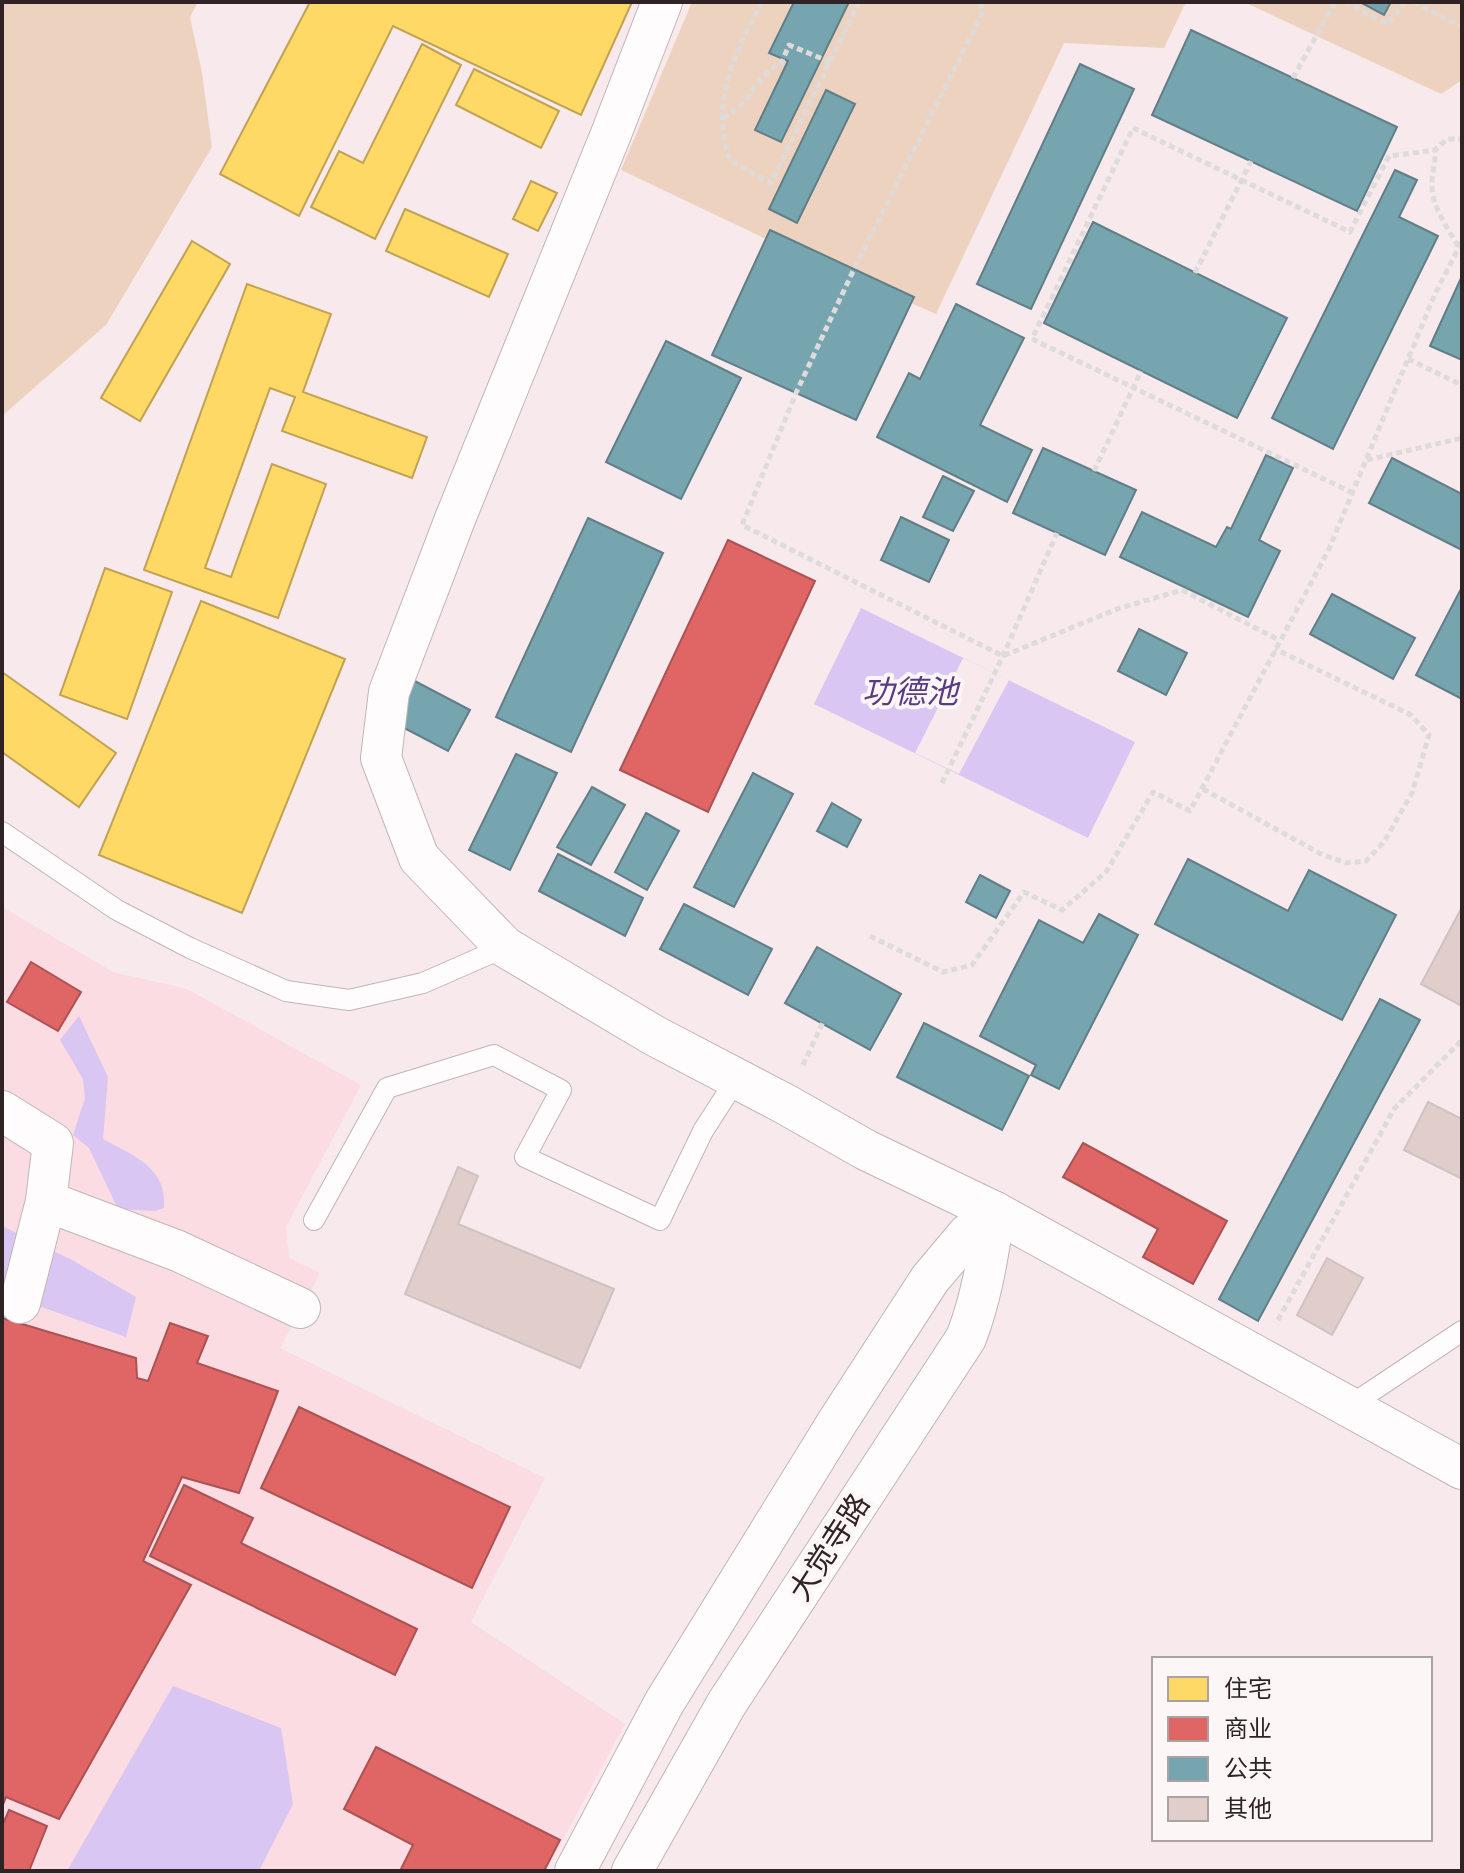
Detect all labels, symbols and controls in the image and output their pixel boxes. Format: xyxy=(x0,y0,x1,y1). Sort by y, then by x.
water label: 功德池 xyxy=(862,669,961,715)
street label: 大觉寺路 xyxy=(778,1485,880,1609)
legend xyxy=(1152,1657,1432,1841)
text: 住宅 xyxy=(1224,1671,1272,1706)
text: 商业 xyxy=(1224,1711,1272,1746)
text: 公共 xyxy=(1224,1751,1272,1786)
text: 其他 xyxy=(1224,1791,1272,1826)

